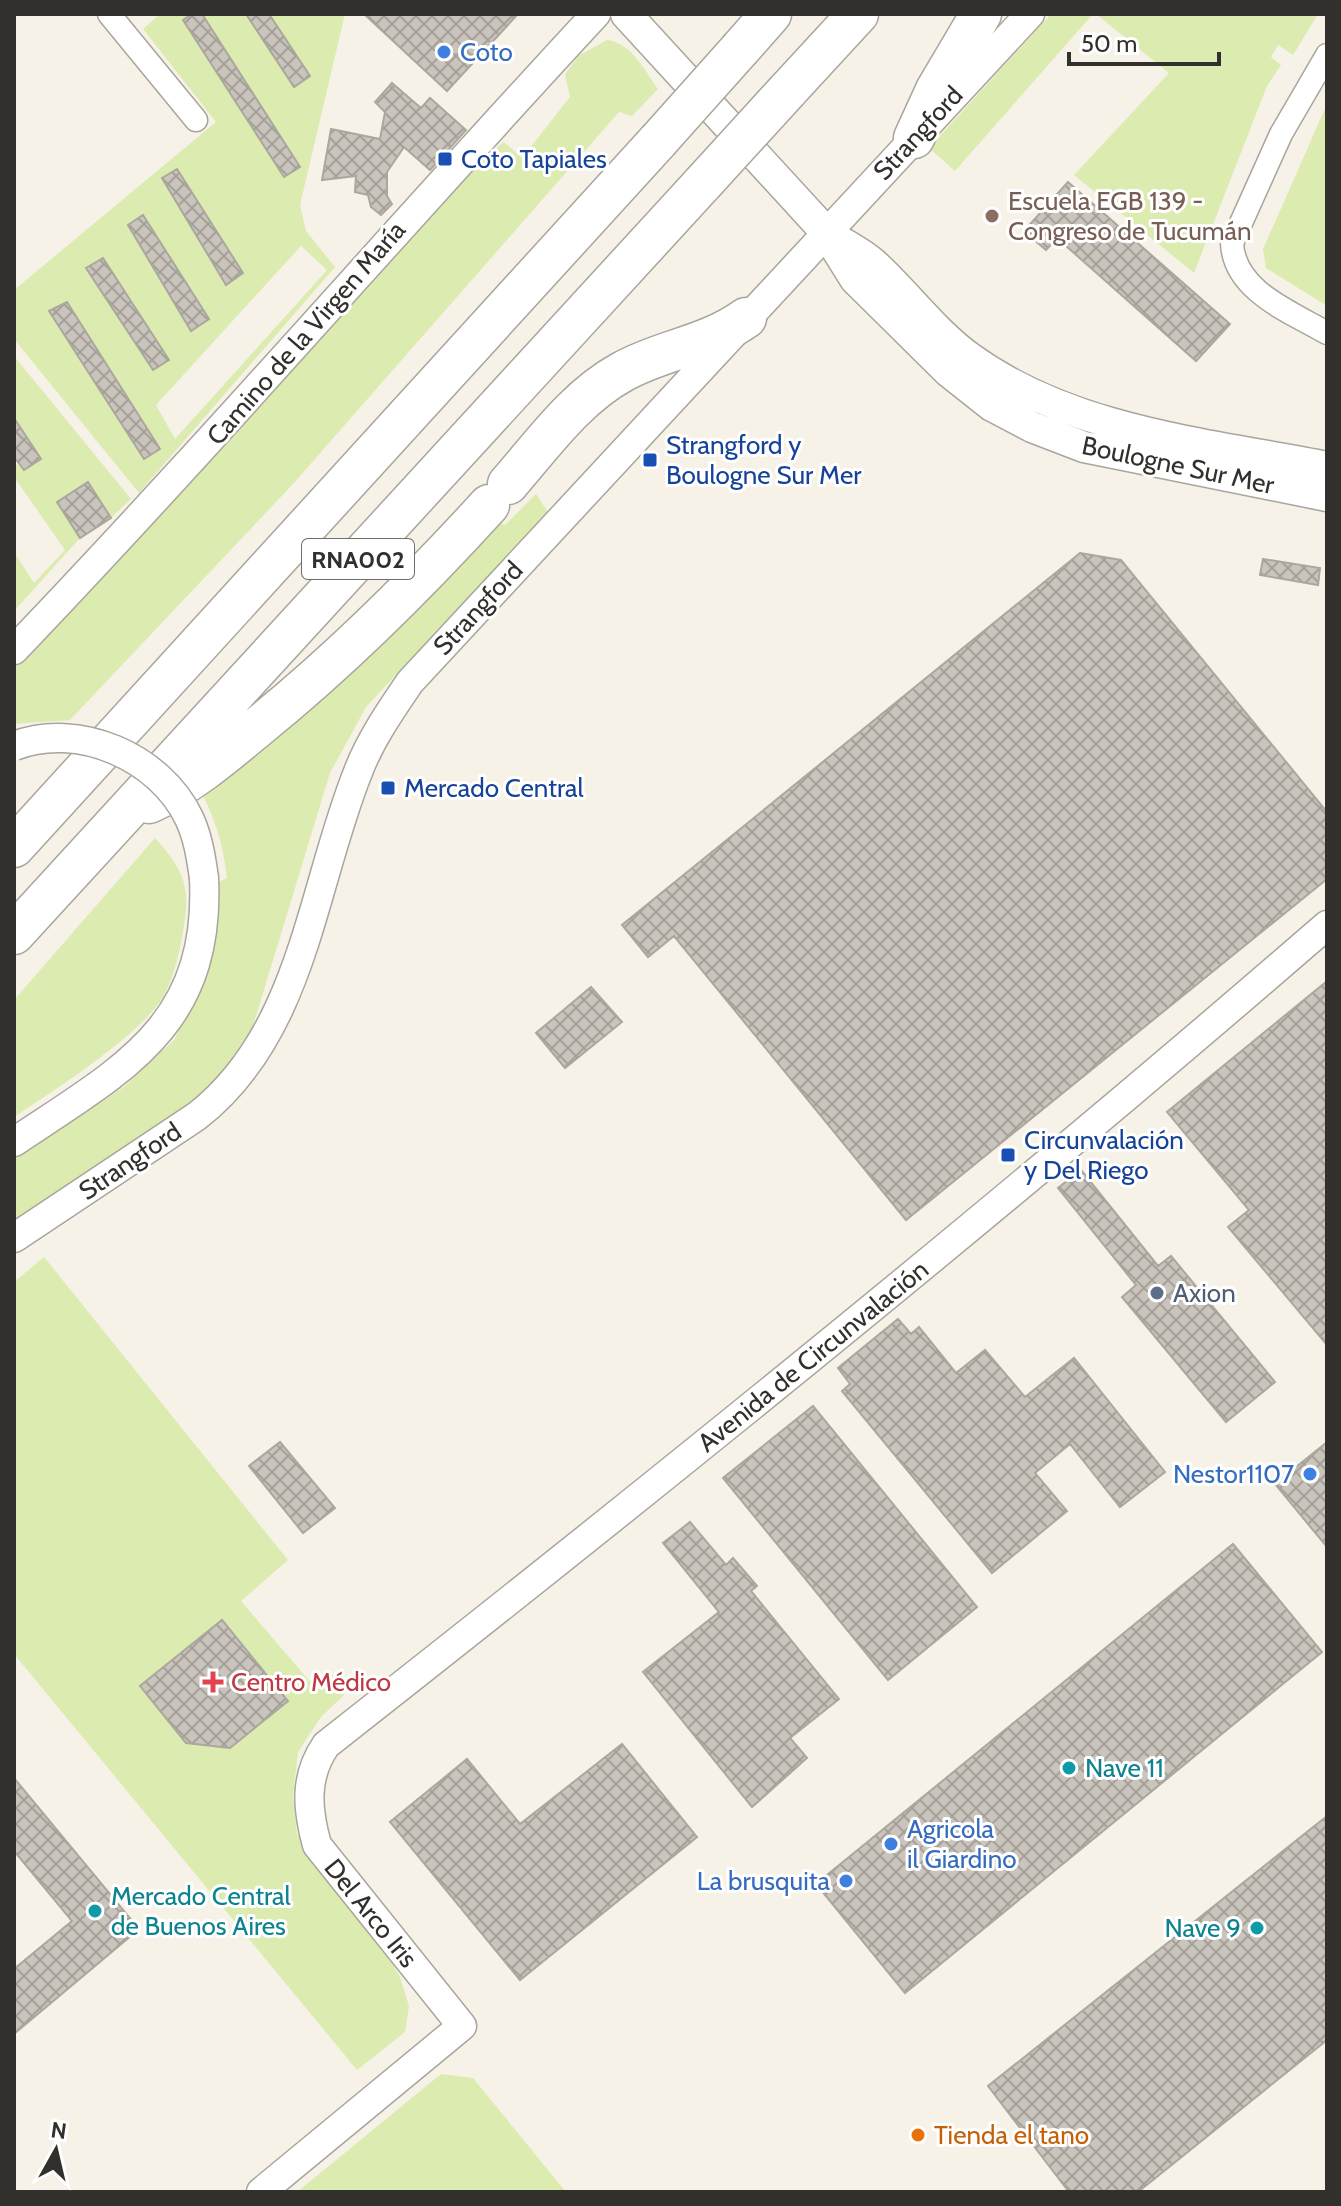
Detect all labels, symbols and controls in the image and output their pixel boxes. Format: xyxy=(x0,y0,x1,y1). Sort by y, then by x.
scale bar xyxy=(1069,16,1219,66)
text: 50 m xyxy=(1081,29,1137,58)
place label: Coto xyxy=(460,36,513,68)
marker: Coto xyxy=(435,43,453,61)
street label: Strangford xyxy=(867,79,969,187)
place label: Coto Tapiales xyxy=(461,143,607,175)
marker: Coto Tapiales xyxy=(436,150,454,168)
place label: Escuela EGB 139 - Congreso de Tucumán xyxy=(1008,185,1252,247)
marker: Escuela EGB 139 - Congreso de Tucumán xyxy=(983,207,1001,225)
street label: Camino de la Virgen María xyxy=(200,214,412,452)
place label: Strangford y Boulogne Sur Mer xyxy=(666,429,862,491)
street label: Boulogne Sur Mer xyxy=(1079,429,1278,501)
marker: Strangford y Boulogne Sur Mer xyxy=(641,451,659,469)
road number: RNA002 xyxy=(302,539,414,579)
street label: Strangford xyxy=(427,554,529,662)
place label: Mercado Central xyxy=(404,772,584,804)
marker: Mercado Central xyxy=(379,779,397,797)
street label: Strangford xyxy=(73,1115,187,1207)
place label: Circunvalación y Del Riego xyxy=(1024,1124,1184,1186)
marker: Circunvalación y Del Riego xyxy=(999,1146,1017,1164)
street label: Avenida de Circunvalación xyxy=(691,1253,935,1459)
place label: Axion xyxy=(1173,1277,1236,1309)
marker: Axion xyxy=(1148,1284,1166,1302)
place label: Nestor1107 xyxy=(1173,1458,1294,1490)
marker: Nestor1107 xyxy=(1301,1465,1319,1483)
place label: Centro Médico xyxy=(231,1666,391,1698)
marker: Centro Médico xyxy=(202,1671,224,1693)
place label: Nave 11 xyxy=(1085,1752,1164,1784)
marker: Nave 11 xyxy=(1060,1759,1078,1777)
place label: Agricola il Giardino xyxy=(907,1813,1016,1875)
marker: Agricola il Giardino xyxy=(882,1835,900,1853)
street label: Del Arco Iris xyxy=(317,1852,425,1974)
place label: La brusquita xyxy=(697,1865,831,1897)
marker: La brusquita xyxy=(837,1872,855,1890)
place label: Mercado Central de Buenos Aires xyxy=(111,1880,291,1942)
marker: Mercado Central de Buenos Aires xyxy=(86,1902,104,1920)
place label: Nave 9 xyxy=(1164,1912,1241,1944)
marker: Nave 9 xyxy=(1248,1919,1266,1937)
north arrow xyxy=(16,2110,96,2190)
text: N xyxy=(49,2116,68,2145)
place label: Tienda el tano xyxy=(934,2119,1089,2151)
marker: Tienda el tano xyxy=(909,2126,927,2144)

